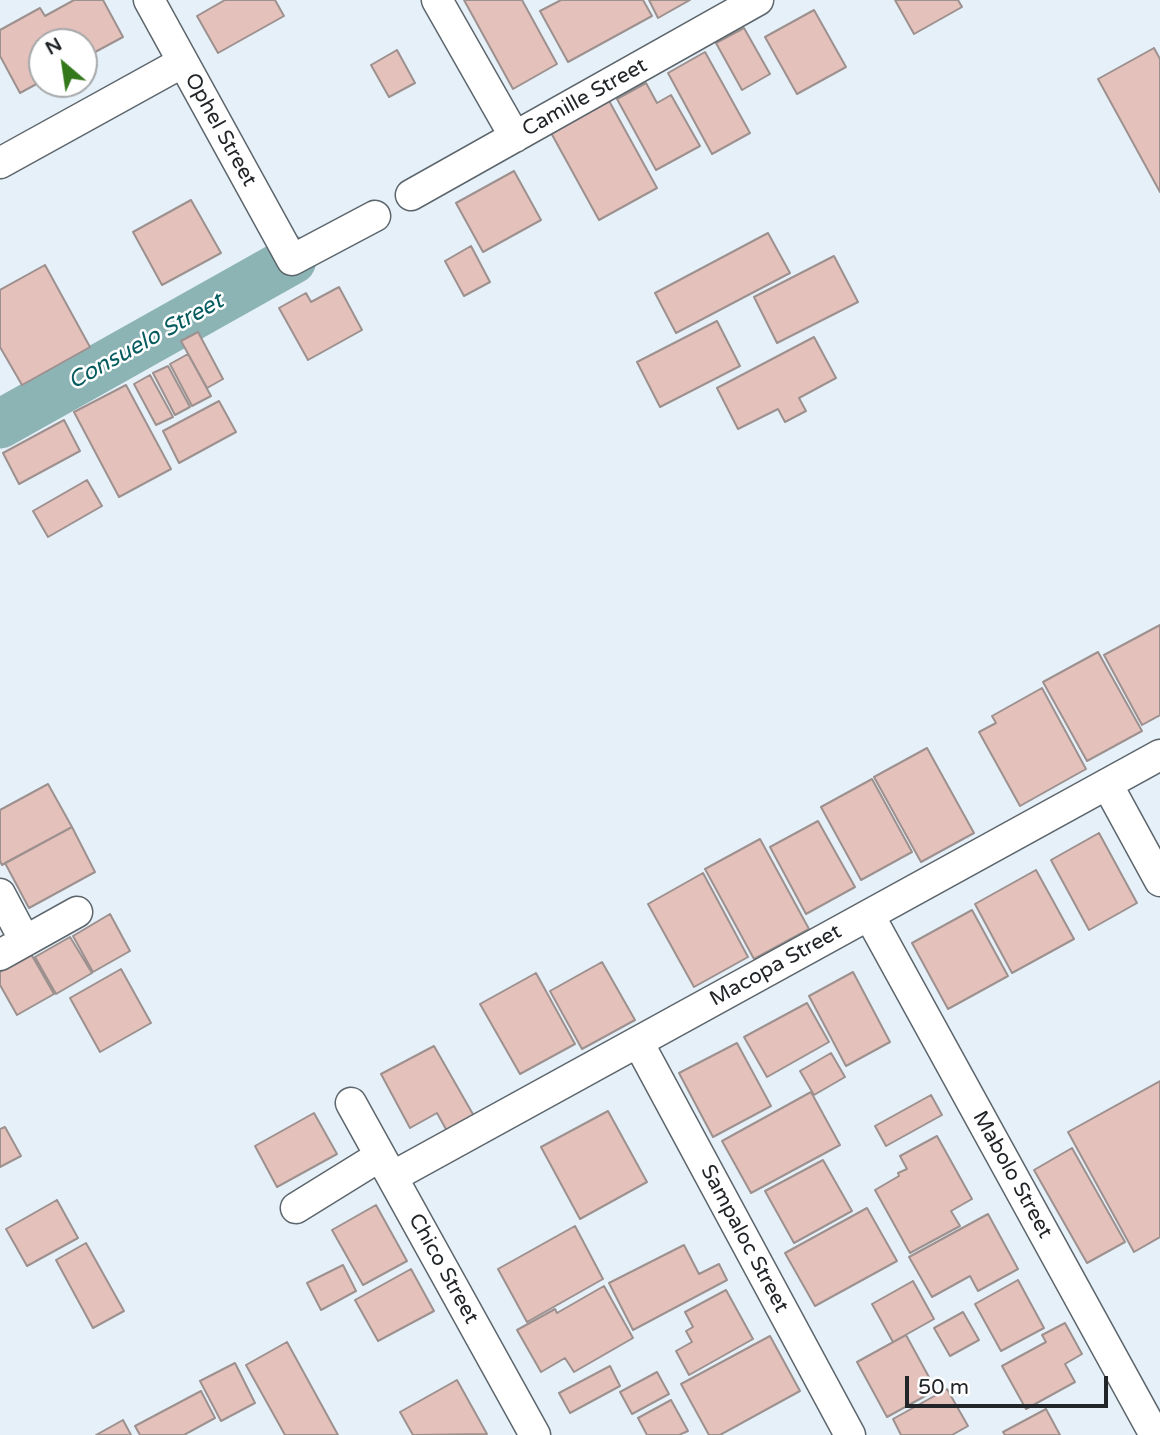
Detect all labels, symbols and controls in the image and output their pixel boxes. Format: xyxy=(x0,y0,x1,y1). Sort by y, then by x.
north arrow xyxy=(28,28,98,98)
text: N xyxy=(42,33,66,60)
street label: Camille Street xyxy=(518,53,652,143)
street label: Ophel Street xyxy=(179,69,261,191)
water label: Consuelo Street xyxy=(64,288,228,396)
street label: Macopa Street xyxy=(706,919,846,1013)
street label: Mabolo Street xyxy=(967,1107,1057,1243)
street label: Sampaloc Street xyxy=(694,1161,794,1317)
street label: Chico Street xyxy=(402,1210,484,1328)
scale bar xyxy=(908,1362,1111,1406)
text: 50 m xyxy=(918,1375,969,1400)

